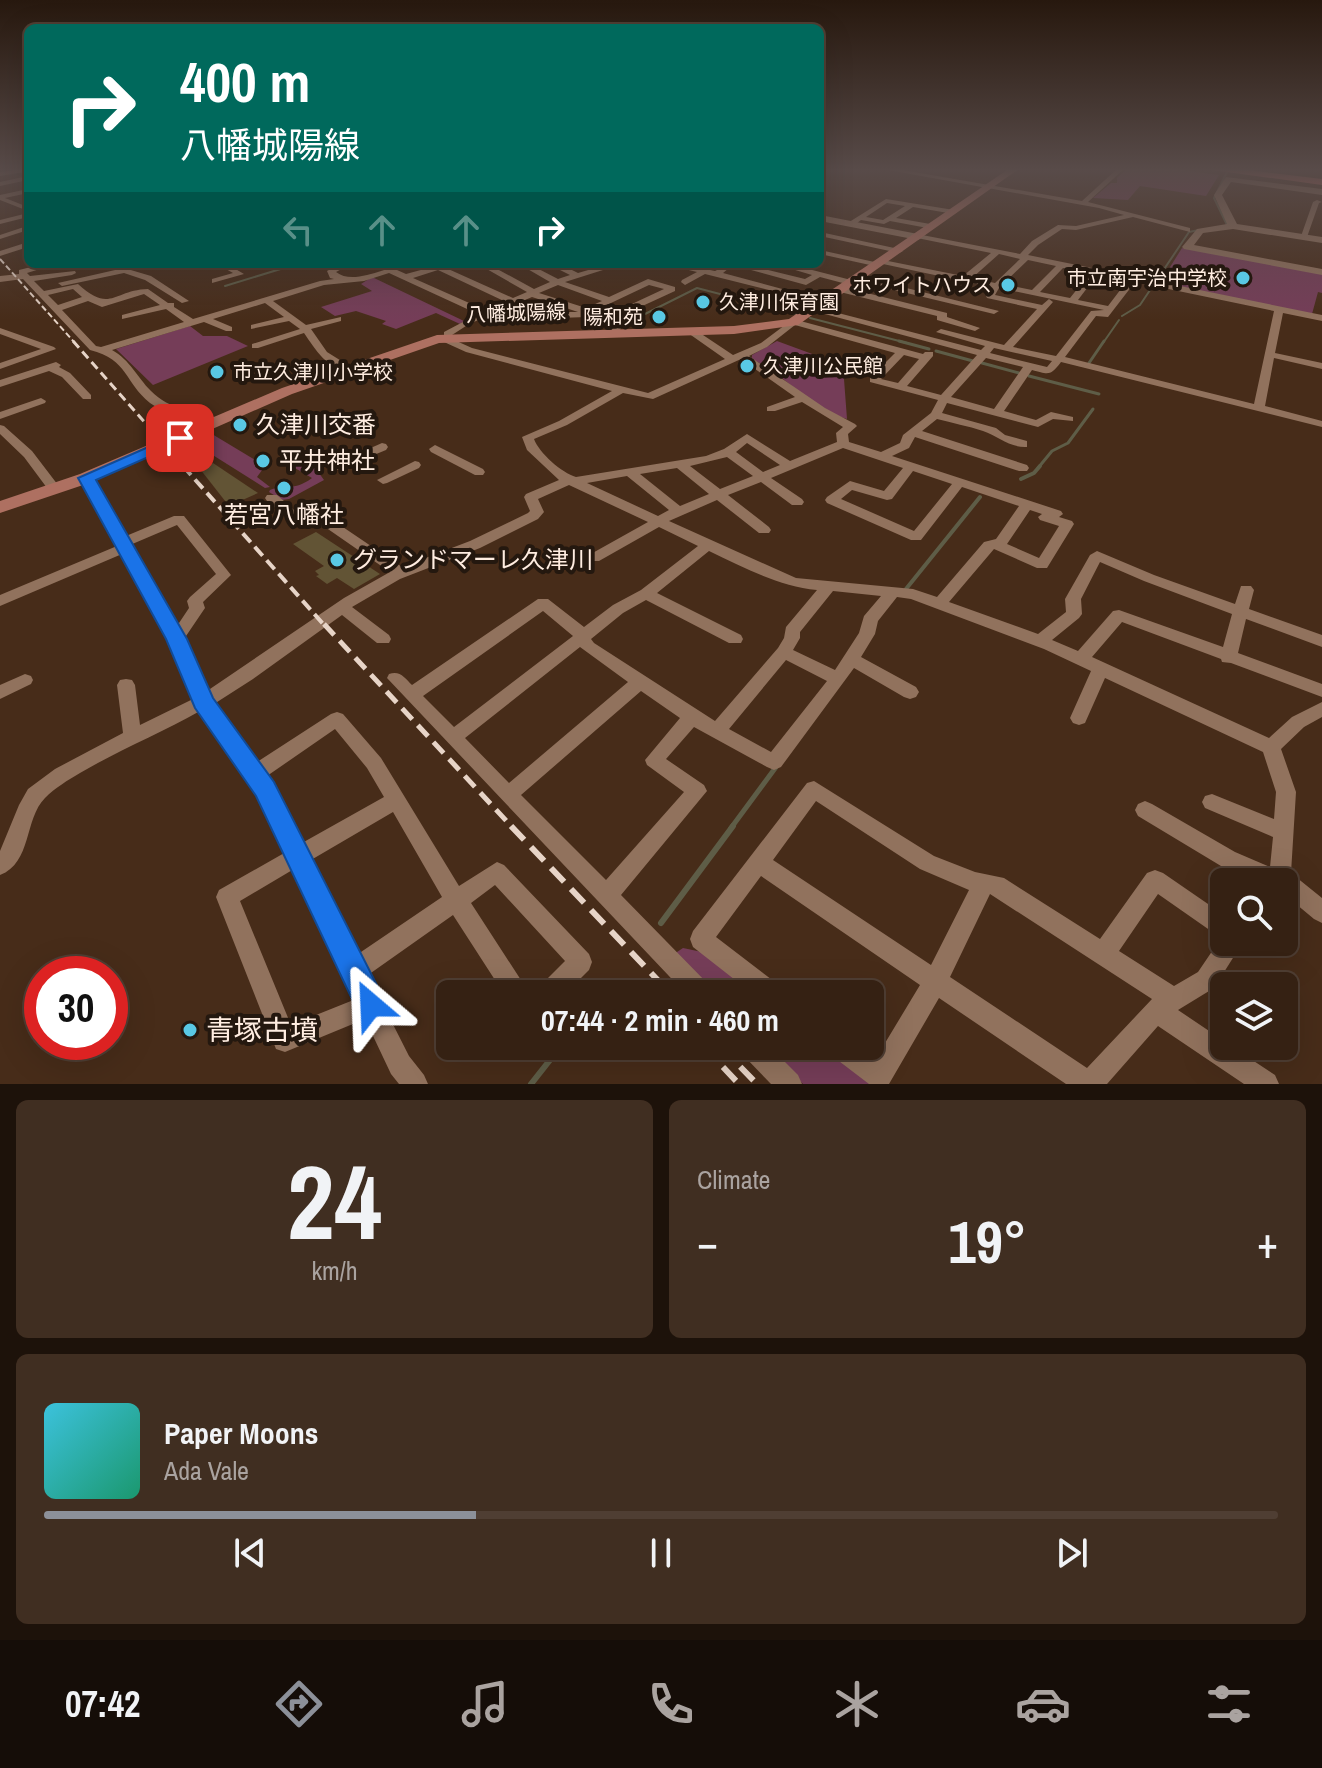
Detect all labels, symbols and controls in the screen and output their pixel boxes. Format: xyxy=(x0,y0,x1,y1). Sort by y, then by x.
text: 400 m xyxy=(180,44,310,119)
icon: right xyxy=(48,56,152,160)
text: 八幡城陽線 xyxy=(180,121,360,169)
icon: left xyxy=(276,208,320,252)
icon: ahead xyxy=(360,208,404,252)
icon: ahead xyxy=(444,208,488,252)
icon: right xyxy=(528,208,572,252)
place label: 市立南宇治中学校 xyxy=(1067,264,1227,291)
marker: 市立南宇治中学校 xyxy=(1234,269,1252,287)
place label: ホワイトハウス xyxy=(852,271,992,298)
marker: ホワイトハウス xyxy=(999,276,1017,294)
place label: 久津川保育園 xyxy=(719,288,839,315)
marker: 久津川保育園 xyxy=(694,293,712,311)
street label: 八幡城陽線 xyxy=(466,297,566,328)
place label: 陽和苑 xyxy=(583,303,643,330)
marker: 陽和苑 xyxy=(650,308,668,326)
place label: 久津川公民館 xyxy=(763,352,883,379)
marker: 久津川公民館 xyxy=(738,357,756,375)
place label: 市立久津川小学校 xyxy=(233,358,393,385)
marker: 市立久津川小学校 xyxy=(208,363,226,381)
pin xyxy=(146,404,214,472)
place label: 久津川交番 xyxy=(256,408,376,440)
icon: arrive xyxy=(158,416,202,460)
marker: 久津川交番 xyxy=(231,416,249,434)
place label: 平井神社 xyxy=(279,444,375,476)
marker: 平井神社 xyxy=(254,452,272,470)
marker: 若宮八幡社 xyxy=(275,479,293,497)
place label: 若宮八幡社 xyxy=(224,498,344,530)
place label: グランドマーレ久津川 xyxy=(353,543,593,575)
marker: グランドマーレ久津川 xyxy=(328,551,346,569)
map controls xyxy=(1210,868,1298,1060)
button: search xyxy=(1210,868,1298,956)
speed limit sign: 30 xyxy=(24,956,128,1060)
position arrow xyxy=(329,963,413,1047)
button: layers xyxy=(1210,972,1298,1060)
text: 07:44 · 2 min · 460 m xyxy=(541,1000,779,1040)
place label: 青塚古墳 xyxy=(206,1011,318,1049)
marker: 青塚古墳 xyxy=(181,1021,199,1039)
text: 24 xyxy=(287,1131,382,1271)
text: Climate xyxy=(697,1162,770,1197)
text: 19° xyxy=(948,1201,1027,1282)
text: − xyxy=(697,1212,718,1272)
text: + xyxy=(1257,1212,1278,1272)
text: km/h xyxy=(311,1253,358,1288)
text: Paper Moons xyxy=(164,1413,318,1453)
text: Ada Vale xyxy=(164,1453,249,1488)
icon: previous xyxy=(228,1531,272,1575)
icon: pause xyxy=(639,1531,683,1575)
icon: next xyxy=(1050,1531,1094,1575)
icon: directions xyxy=(271,1676,327,1732)
icon: music xyxy=(457,1676,513,1732)
icon: phone xyxy=(643,1676,699,1732)
icon: climate xyxy=(829,1676,885,1732)
icon: car xyxy=(1015,1676,1071,1732)
icon: filters xyxy=(1201,1676,1257,1732)
text: 07:42 xyxy=(65,1680,141,1728)

